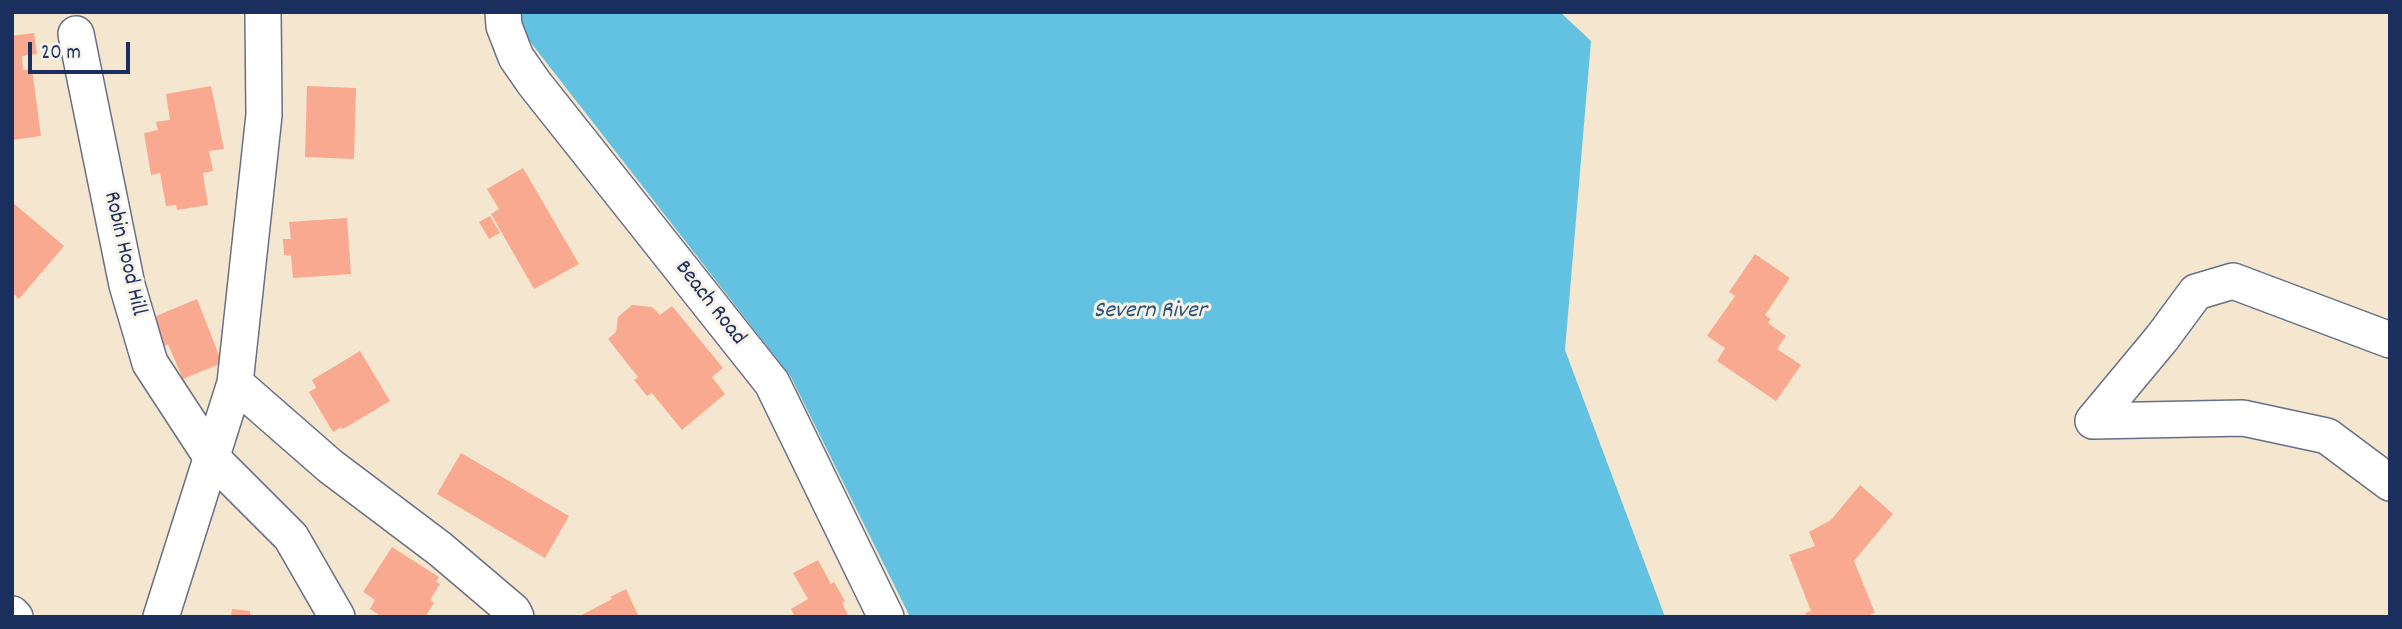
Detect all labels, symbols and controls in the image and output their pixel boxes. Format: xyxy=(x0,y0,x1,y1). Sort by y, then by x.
scale bar xyxy=(32,28,133,72)
text: 20 m xyxy=(41,39,81,69)
street label: Robin Hood Hill xyxy=(95,189,151,319)
street label: Beach Road xyxy=(667,256,751,352)
water label: Severn River xyxy=(1094,299,1206,327)

